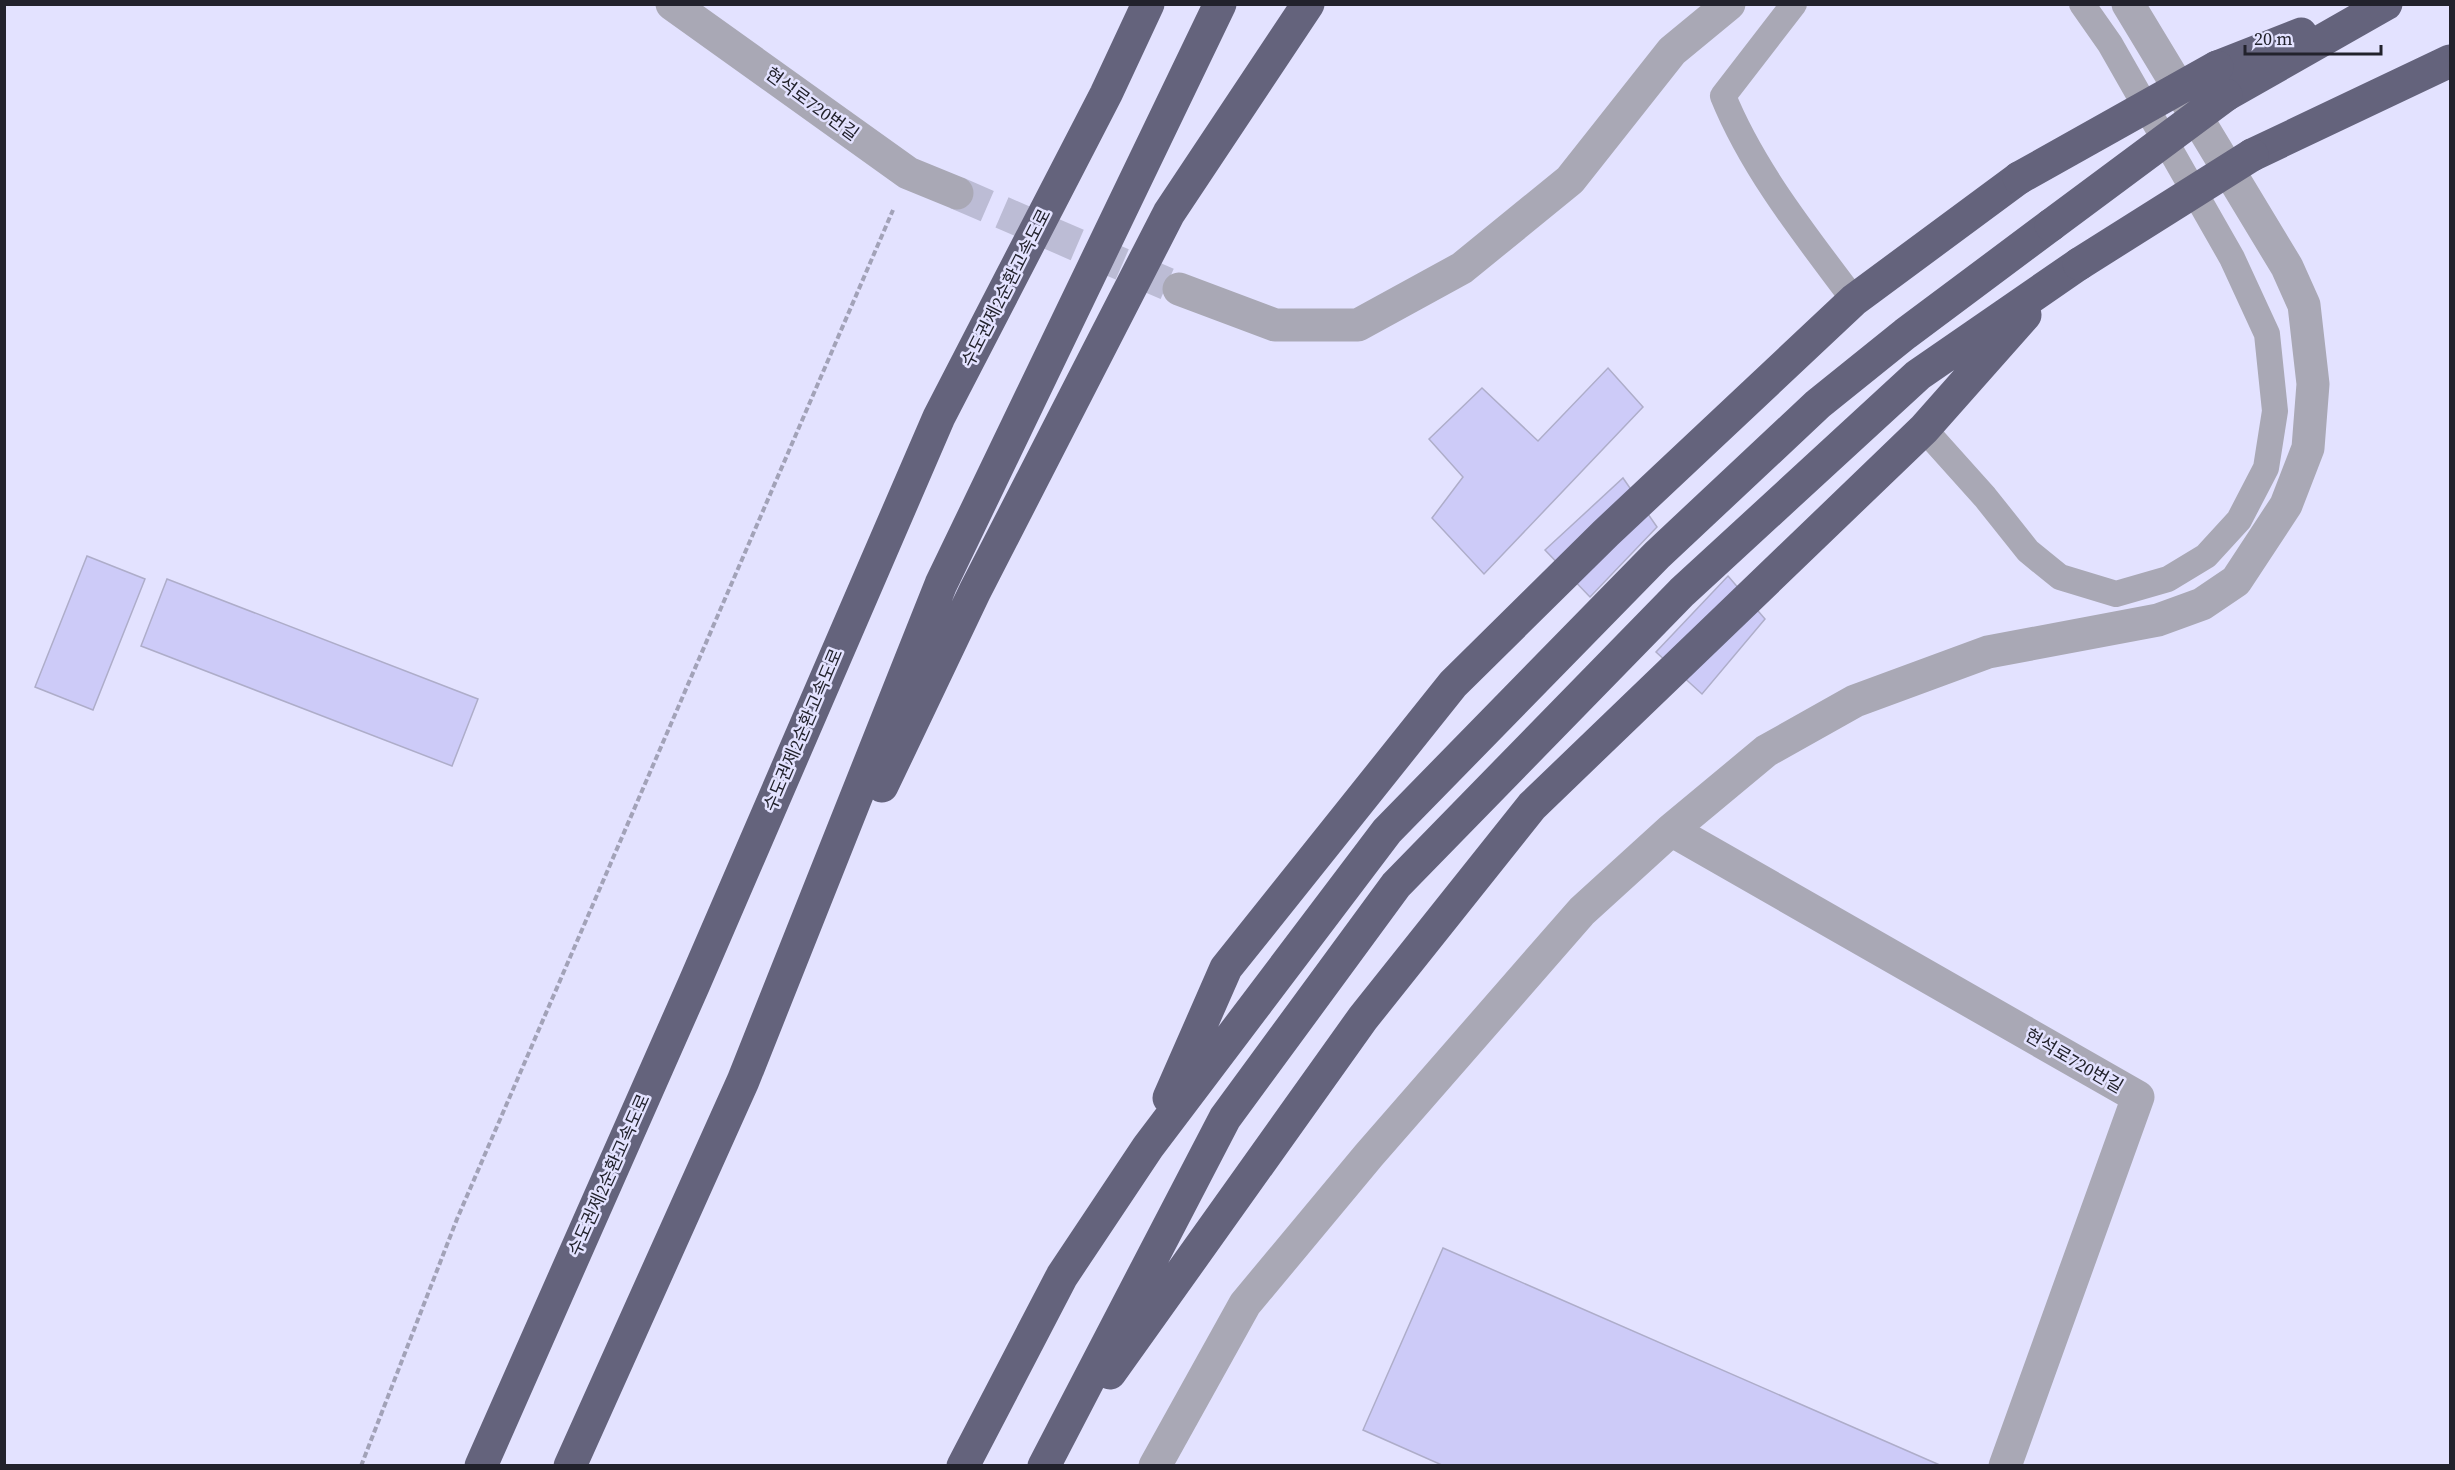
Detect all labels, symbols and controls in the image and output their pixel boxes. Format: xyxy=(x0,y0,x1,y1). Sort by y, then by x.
scale bar xyxy=(2245,18,2382,56)
text: 20 m xyxy=(2254,26,2292,51)
street label: 현석로720번길 xyxy=(761,61,864,146)
street label: 수도권제2순환고속도로 xyxy=(955,204,1056,371)
street label: 수도권제2순환고속도로 xyxy=(757,645,848,815)
street label: 현석로720번길 xyxy=(2020,1022,2128,1099)
street label: 수도권제2순환고속도로 xyxy=(562,1090,655,1260)

